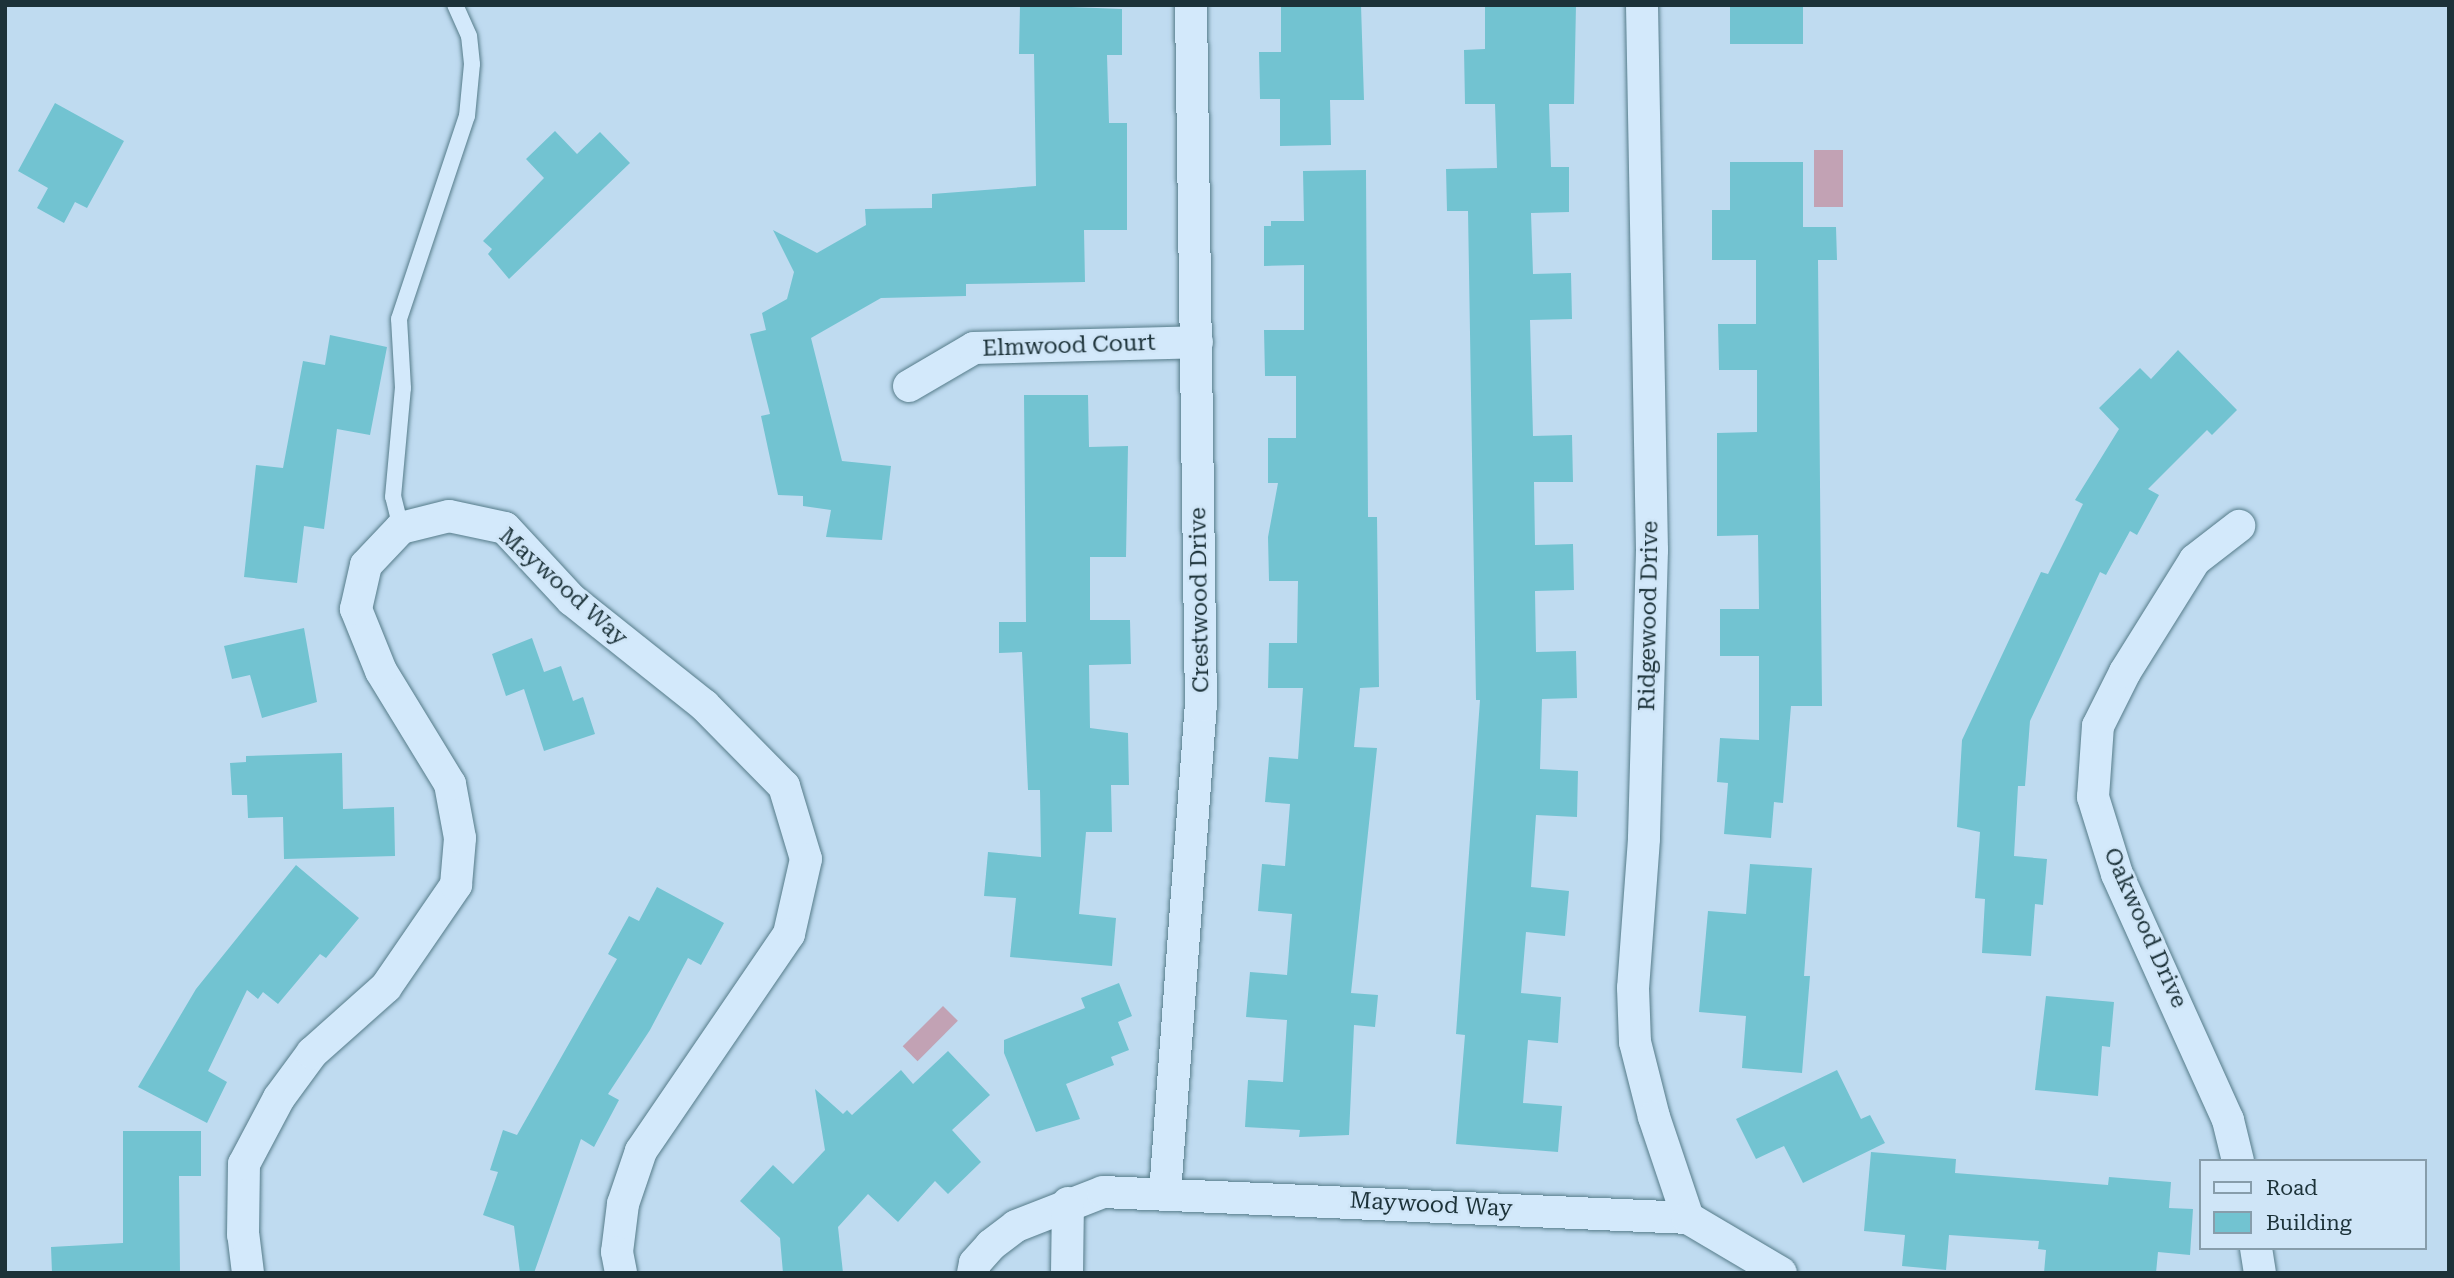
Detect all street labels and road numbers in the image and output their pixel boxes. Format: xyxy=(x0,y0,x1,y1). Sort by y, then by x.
street label: Elmwood Court xyxy=(982,329,1156,363)
street label: Crestwood Drive xyxy=(1185,507,1215,693)
street label: Ridgewood Drive xyxy=(1634,521,1664,711)
street label: Maywood Way xyxy=(493,522,633,652)
street label: Oakwood Drive xyxy=(2097,844,2193,1012)
street label: Maywood Way xyxy=(1349,1187,1513,1223)

